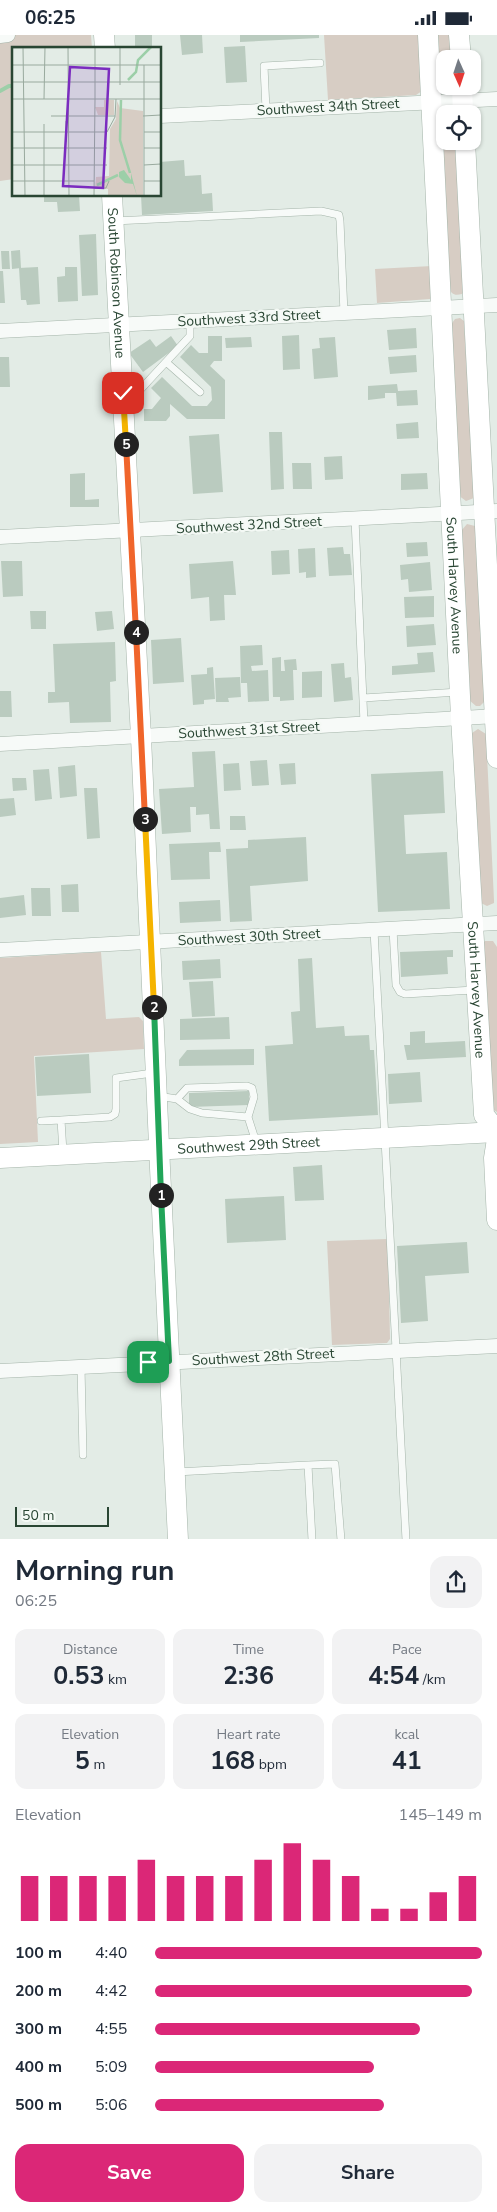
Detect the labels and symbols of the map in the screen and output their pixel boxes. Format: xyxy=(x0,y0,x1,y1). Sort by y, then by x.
inset map xyxy=(12,47,161,196)
north arrow xyxy=(436,50,481,95)
street label: Southwest 34th Street xyxy=(256,94,400,120)
street label: South Robinson Avenue xyxy=(103,207,130,359)
street label: Southwest 33rd Street xyxy=(177,305,321,331)
pin xyxy=(102,372,144,414)
pin: 5 xyxy=(114,431,138,457)
street label: Southwest 32nd Street xyxy=(176,512,323,538)
street label: South Harvey Avenue xyxy=(442,516,467,654)
pin: 4 xyxy=(124,619,148,645)
street label: Southwest 31st Street xyxy=(178,717,320,743)
pin: 3 xyxy=(132,807,158,831)
street label: South Harvey Avenue xyxy=(463,921,490,1059)
street label: Southwest 30th Street xyxy=(177,924,321,950)
pin: 2 xyxy=(142,995,166,1019)
street label: Southwest 29th Street xyxy=(177,1132,321,1158)
pin: 1 xyxy=(148,1183,174,1207)
pin xyxy=(127,1341,169,1383)
street label: Southwest 28th Street xyxy=(191,1344,335,1370)
scale bar xyxy=(15,1505,109,1528)

